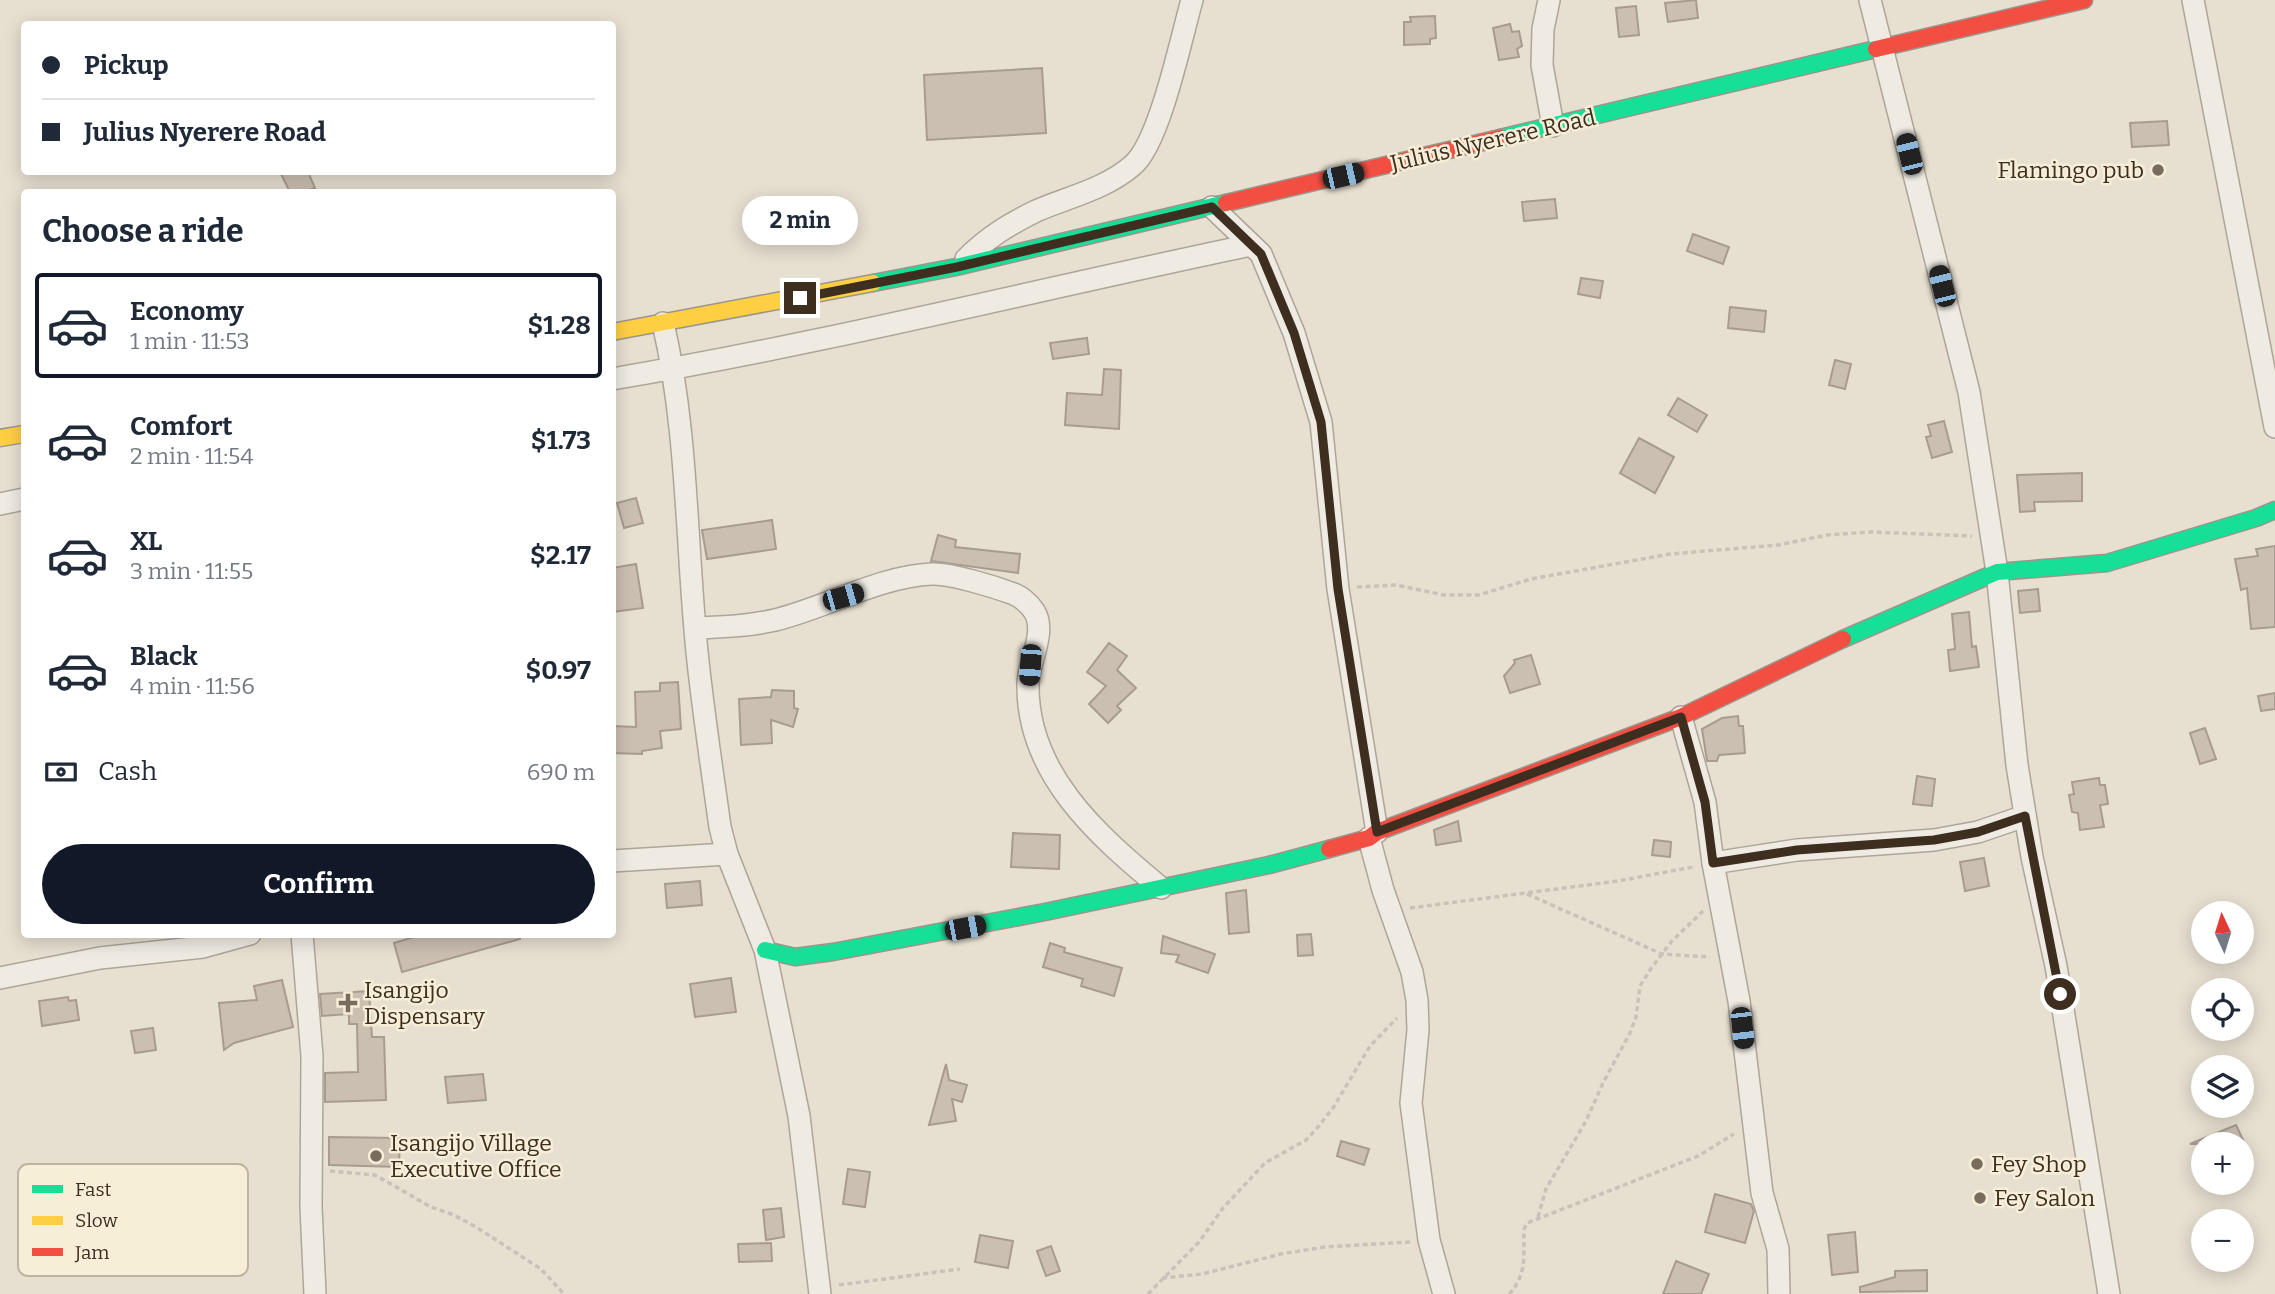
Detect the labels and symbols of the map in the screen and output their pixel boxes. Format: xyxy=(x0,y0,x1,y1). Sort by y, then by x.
street label: Julius Nyerere Road xyxy=(1387,103,1599,177)
car xyxy=(1894,131,1925,177)
place label: Flamingo pub xyxy=(1997,156,2144,184)
car xyxy=(1321,161,1366,191)
marker: Flamingo pub xyxy=(2150,162,2166,178)
callout: 2 min xyxy=(742,196,858,246)
car xyxy=(1927,263,1958,309)
route end xyxy=(784,282,816,314)
car xyxy=(820,581,867,613)
car xyxy=(1019,643,1042,687)
north arrow xyxy=(2191,901,2254,964)
car xyxy=(943,914,988,942)
place label: Isangijo Dispensary xyxy=(364,976,486,1030)
route start xyxy=(2044,978,2076,1010)
marker: Isangijo Dispensary xyxy=(338,993,358,1013)
car xyxy=(1730,1006,1755,1050)
place label: Isangijo Village Executive Office xyxy=(390,1129,562,1183)
marker: Isangijo Village Executive Office xyxy=(368,1148,384,1164)
place label: Fey Shop xyxy=(1991,1150,2087,1178)
marker: Fey Shop xyxy=(1969,1156,1985,1172)
legend xyxy=(18,1164,248,1276)
text: Fast xyxy=(75,1178,112,1201)
place label: Fey Salon xyxy=(1994,1184,2095,1212)
marker: Fey Salon xyxy=(1972,1190,1988,1206)
text: Slow xyxy=(75,1209,118,1232)
text: Jam xyxy=(74,1241,109,1264)

